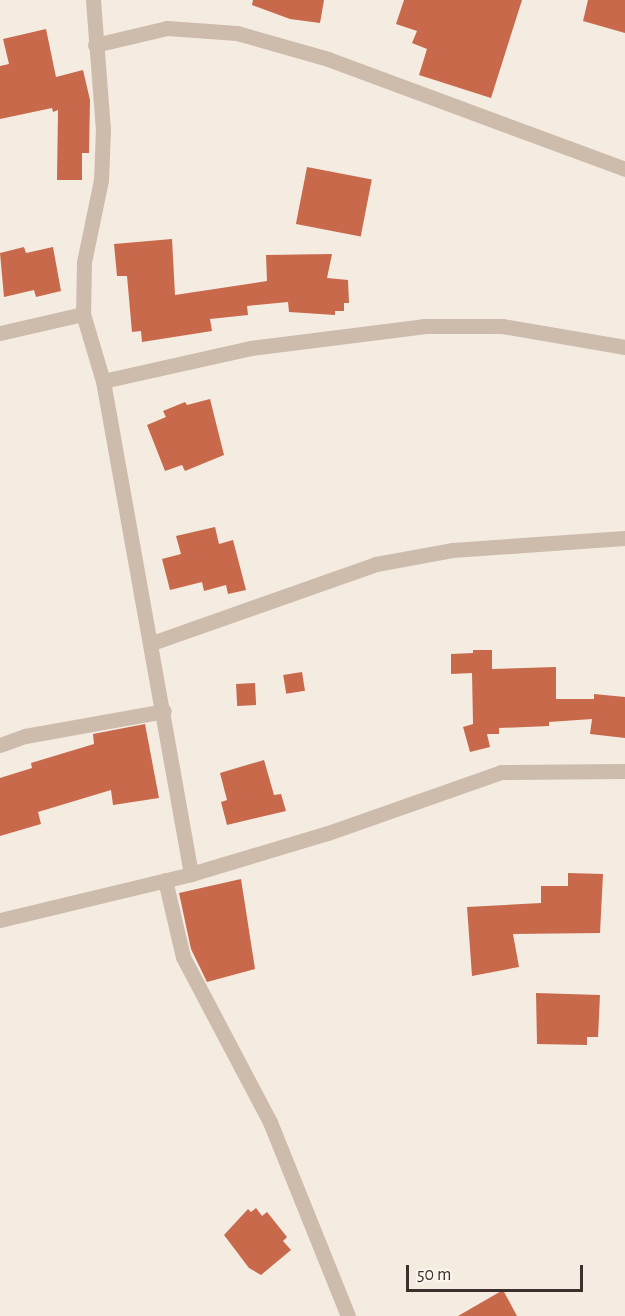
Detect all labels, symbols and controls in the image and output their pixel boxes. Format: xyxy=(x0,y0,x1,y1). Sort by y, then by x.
scale bar xyxy=(409,1253,586,1291)
text: 50 m xyxy=(417,1266,451,1284)

